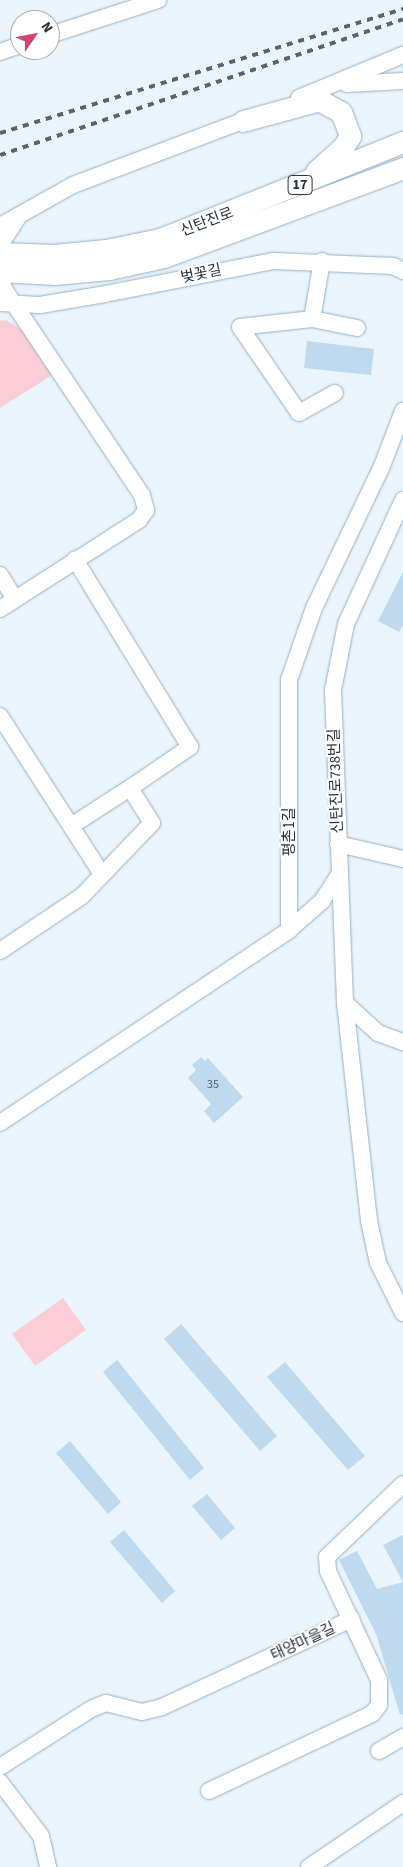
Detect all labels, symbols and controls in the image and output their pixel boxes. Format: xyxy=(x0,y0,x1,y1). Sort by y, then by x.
north arrow xyxy=(10,10,60,60)
text: N xyxy=(36,18,58,37)
road number: 17 xyxy=(288,174,312,196)
street label: 신탄진로 xyxy=(178,204,236,240)
street label: 벚꽃길 xyxy=(179,261,223,287)
street label: 신탄진로738번길 xyxy=(325,728,347,834)
street label: 평촌1길 xyxy=(281,808,299,856)
house number: 35 xyxy=(207,1078,219,1092)
street label: 태양마을길 xyxy=(268,1619,338,1665)

